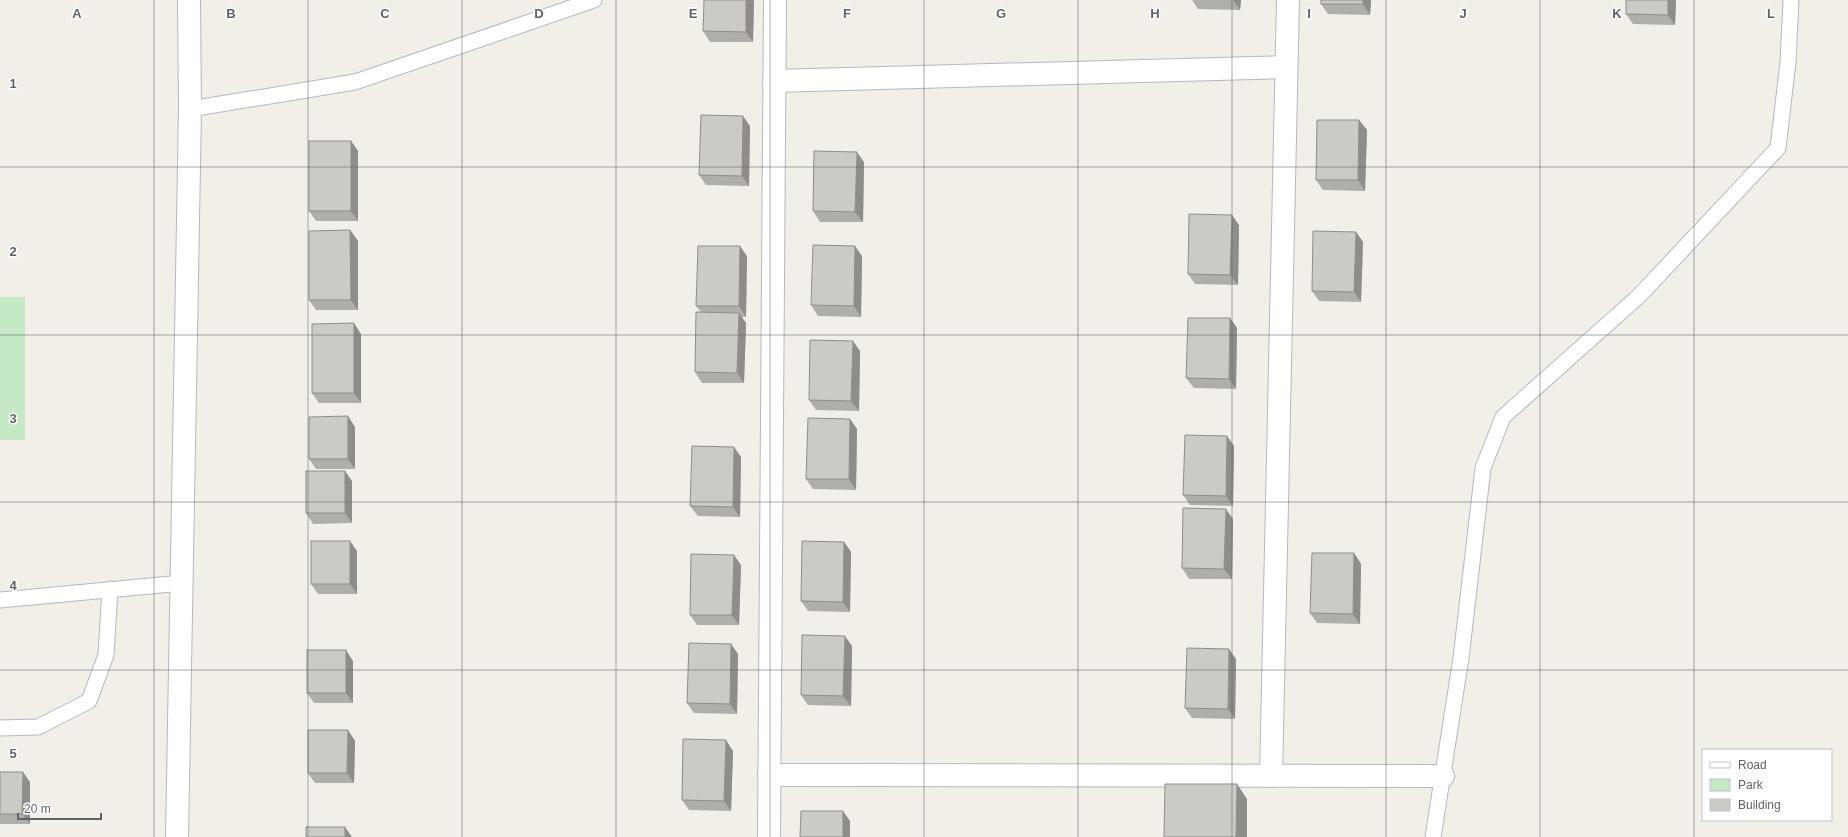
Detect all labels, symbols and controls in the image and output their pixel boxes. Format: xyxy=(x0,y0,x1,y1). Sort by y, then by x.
text: A xyxy=(72,6,82,21)
text: B xyxy=(226,6,236,21)
text: C xyxy=(380,6,390,21)
text: D xyxy=(534,6,544,21)
text: E xyxy=(689,6,698,21)
text: F xyxy=(843,6,851,21)
text: G xyxy=(996,6,1006,21)
text: H xyxy=(1150,6,1160,21)
text: I xyxy=(1307,6,1311,21)
text: J xyxy=(1459,6,1467,21)
text: K xyxy=(1612,6,1622,21)
text: L xyxy=(1767,6,1775,21)
text: 1 xyxy=(9,76,17,91)
text: 2 xyxy=(9,244,17,259)
text: 3 xyxy=(9,411,17,426)
text: 4 xyxy=(9,578,17,593)
text: 5 xyxy=(9,746,17,761)
legend xyxy=(1702,749,1832,821)
text: Road xyxy=(1738,758,1767,772)
text: Park xyxy=(1738,778,1764,792)
scale bar xyxy=(18,795,101,821)
text: Building xyxy=(1738,798,1781,812)
text: 20 m xyxy=(24,802,51,816)

